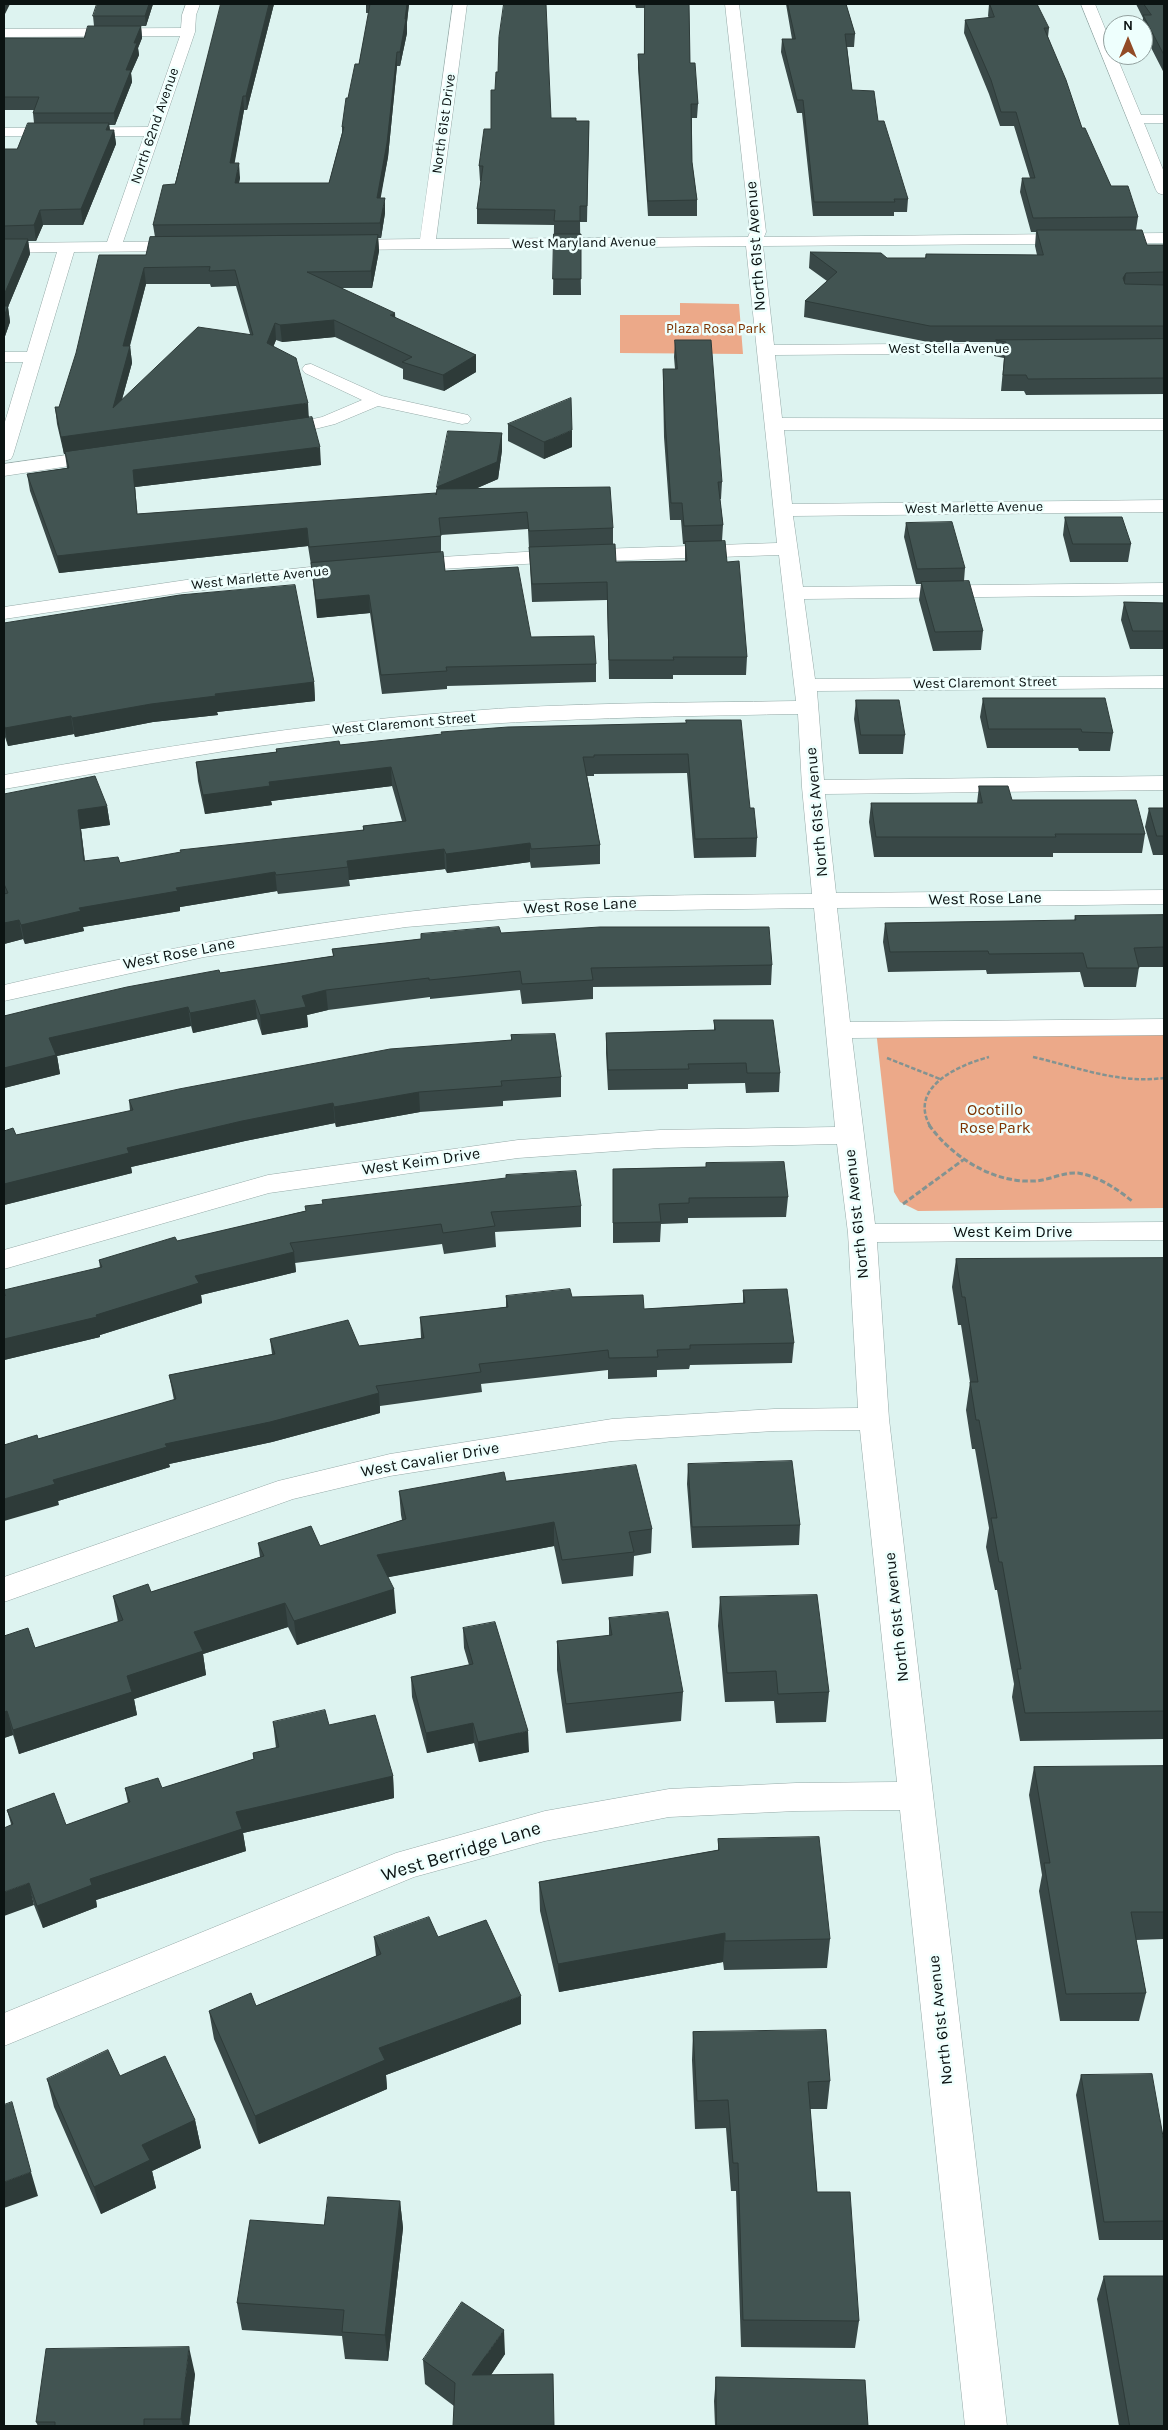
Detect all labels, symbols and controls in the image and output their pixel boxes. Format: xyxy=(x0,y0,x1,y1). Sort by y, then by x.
north arrow xyxy=(1103,15,1153,65)
text: N xyxy=(1123,17,1133,34)
street label: North 62nd Avenue xyxy=(127,66,183,186)
street label: North 61st Drive xyxy=(429,73,459,175)
street label: North 61st Avenue xyxy=(742,180,770,312)
street label: West Maryland Avenue xyxy=(512,233,656,253)
park label: Plaza Rosa Park xyxy=(666,321,766,337)
street label: West Stella Avenue xyxy=(888,341,1010,357)
street label: West Marlette Avenue xyxy=(905,498,1043,518)
street label: West Marlette Avenue xyxy=(190,562,330,594)
street label: West Claremont Street xyxy=(913,673,1057,693)
street label: West Claremont Street xyxy=(332,709,476,739)
street label: North 61st Avenue xyxy=(802,746,832,878)
street label: West Rose Lane xyxy=(928,888,1042,910)
street label: West Rose Lane xyxy=(523,893,637,919)
street label: West Rose Lane xyxy=(122,934,236,974)
park label: Ocotillo Rose Park xyxy=(959,1100,1031,1138)
street label: West Keim Drive xyxy=(361,1144,481,1180)
street label: North 61st Avenue xyxy=(841,1148,873,1280)
street label: West Keim Drive xyxy=(953,1222,1073,1242)
street label: West Cavalier Drive xyxy=(359,1438,501,1482)
street label: North 61st Avenue xyxy=(881,1551,913,1683)
street label: West Berridge Lane xyxy=(379,1817,543,1887)
street label: North 61st Avenue xyxy=(925,1954,957,2086)

